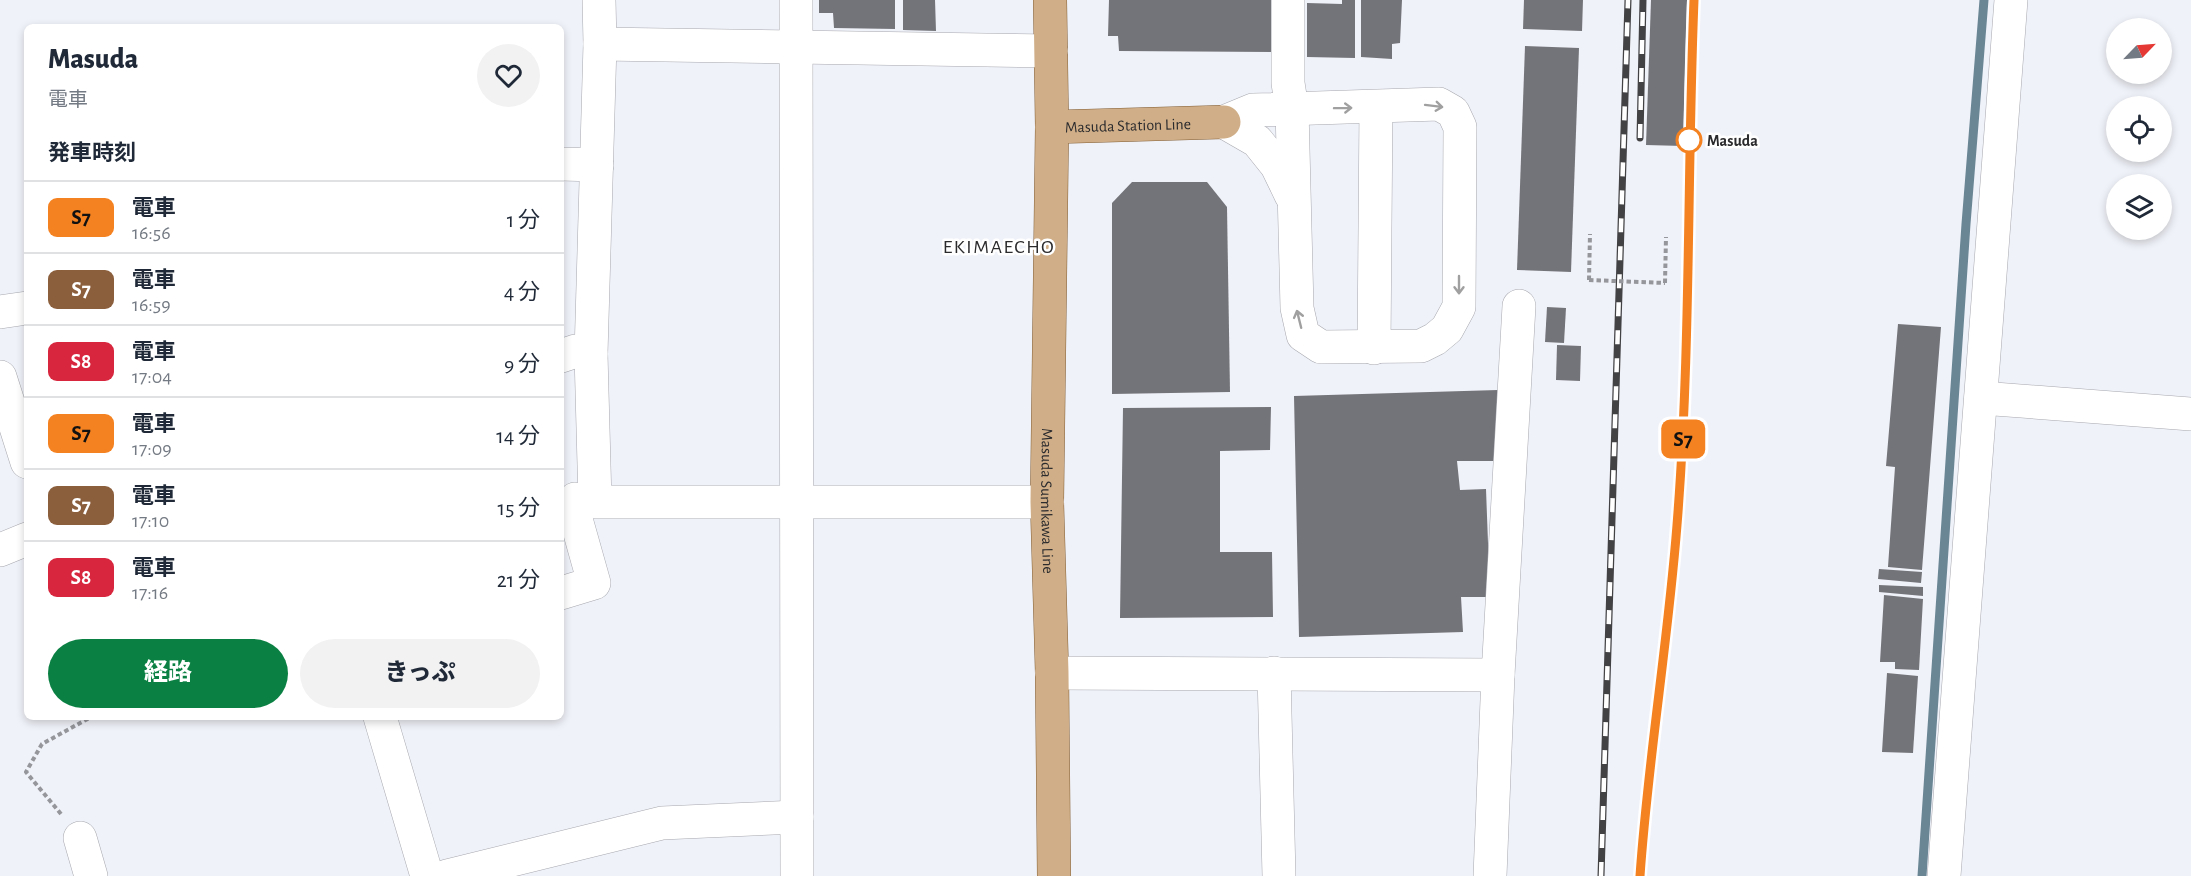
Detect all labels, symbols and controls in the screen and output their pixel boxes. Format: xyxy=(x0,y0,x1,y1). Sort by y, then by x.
north arrow xyxy=(2106,18,2172,84)
map controls xyxy=(2106,18,2172,240)
button: heart xyxy=(477,44,540,107)
text: Masuda xyxy=(48,46,138,74)
text: 電車 xyxy=(48,90,88,110)
button: locate xyxy=(2106,96,2172,162)
one-way arrow xyxy=(1424,101,1443,112)
one-way arrow xyxy=(1333,102,1353,113)
street label: Masuda Station Line xyxy=(1065,116,1191,136)
marker: Masuda xyxy=(1676,127,1702,153)
place label: Masuda xyxy=(1707,133,1758,149)
text: 発車時刻 xyxy=(48,142,136,164)
button: layers xyxy=(2106,174,2172,240)
text: 電車 xyxy=(132,197,176,219)
text: S7 xyxy=(71,207,91,228)
text: 1 分 xyxy=(507,209,540,231)
text: 16:56 xyxy=(132,223,171,243)
district label: EKIMAECHO xyxy=(943,237,1055,257)
text: 電車 xyxy=(132,269,176,291)
one-way arrow xyxy=(1453,275,1465,295)
text: S7 xyxy=(71,279,91,300)
text: 4 分 xyxy=(504,281,540,303)
text: 16:59 xyxy=(132,295,171,315)
one-way arrow xyxy=(1293,310,1305,329)
text: 電車 xyxy=(132,341,176,363)
text: S8 xyxy=(71,351,91,372)
text: 9 分 xyxy=(504,353,540,375)
text: 17:04 xyxy=(132,367,172,387)
text: 電車 xyxy=(132,413,176,435)
line badge: S7 xyxy=(1656,420,1710,458)
text: S7 xyxy=(71,423,91,444)
text: 14 分 xyxy=(496,425,540,447)
street label: Masuda Sumikawa Line xyxy=(1038,428,1056,574)
text: S7 xyxy=(1673,429,1693,450)
text: 17:09 xyxy=(132,439,172,459)
text: 電車 xyxy=(132,485,176,507)
text: S7 xyxy=(71,495,91,516)
text: 15 分 xyxy=(498,497,540,519)
text: 17:10 xyxy=(132,511,169,531)
text: 電車 xyxy=(132,557,176,579)
text: S8 xyxy=(71,567,91,588)
text: 21 分 xyxy=(497,569,540,591)
text: 17:16 xyxy=(132,583,168,603)
button: 経路 xyxy=(48,639,288,708)
button: きっぷ xyxy=(300,639,540,708)

